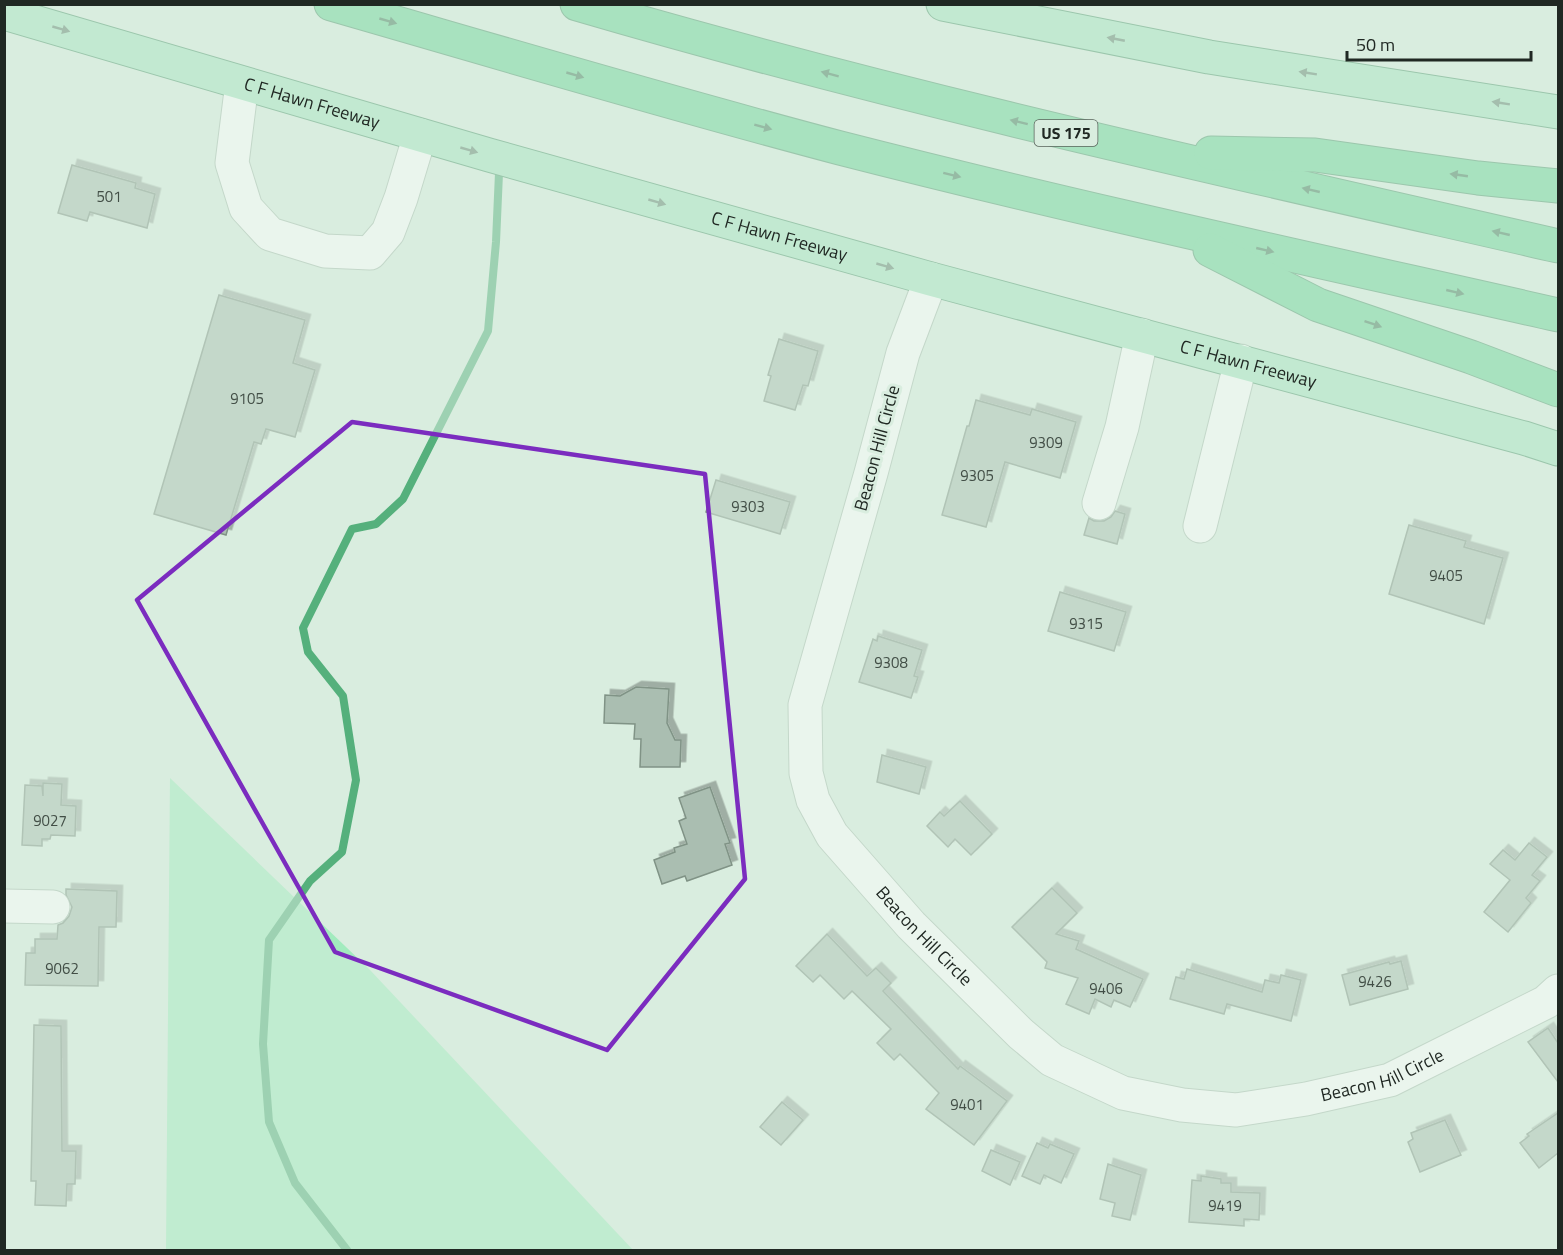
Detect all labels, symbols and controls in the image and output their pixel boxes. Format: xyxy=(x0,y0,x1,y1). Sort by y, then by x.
one-way arrow xyxy=(379,17,397,26)
scale bar xyxy=(1347,24,1532,62)
one-way arrow xyxy=(52,25,70,34)
text: 50 m xyxy=(1356,31,1395,58)
one-way arrow xyxy=(1106,34,1125,43)
one-way arrow xyxy=(1298,68,1317,77)
one-way arrow xyxy=(821,69,839,79)
street label: C F Hawn Freeway xyxy=(241,70,384,135)
one-way arrow xyxy=(566,71,584,80)
one-way arrow xyxy=(1491,98,1510,107)
one-way arrow xyxy=(1010,116,1028,126)
road number: US 175 xyxy=(1034,120,1098,146)
one-way arrow xyxy=(754,123,772,132)
one-way arrow xyxy=(460,146,478,155)
one-way arrow xyxy=(943,171,961,181)
one-way arrow xyxy=(1449,171,1468,180)
house number: 501 xyxy=(96,185,122,208)
one-way arrow xyxy=(1302,185,1321,195)
one-way arrow xyxy=(648,198,666,207)
street label: C F Hawn Freeway xyxy=(708,204,851,268)
one-way arrow xyxy=(1492,228,1511,238)
one-way arrow xyxy=(1256,245,1274,255)
one-way arrow xyxy=(876,262,894,271)
one-way arrow xyxy=(1446,288,1465,297)
one-way arrow xyxy=(1364,319,1382,329)
street label: C F Hawn Freeway xyxy=(1177,332,1320,395)
street label: Beacon Hill Circle xyxy=(847,382,906,514)
house number: 9105 xyxy=(230,387,264,410)
house number: 9309 xyxy=(1029,431,1063,454)
house number: 9305 xyxy=(960,464,994,487)
house number: 9303 xyxy=(731,495,765,518)
house number: 9405 xyxy=(1429,564,1463,587)
house number: 9315 xyxy=(1069,612,1103,635)
house number: 9308 xyxy=(874,651,908,674)
house number: 9027 xyxy=(33,809,67,832)
street label: Beacon Hill Circle xyxy=(870,880,979,992)
house number: 9062 xyxy=(45,957,79,980)
house number: 9426 xyxy=(1358,970,1392,993)
house number: 9406 xyxy=(1089,977,1123,1000)
street label: Beacon Hill Circle xyxy=(1318,1041,1448,1108)
house number: 9401 xyxy=(950,1093,984,1116)
house number: 9419 xyxy=(1208,1194,1242,1217)

